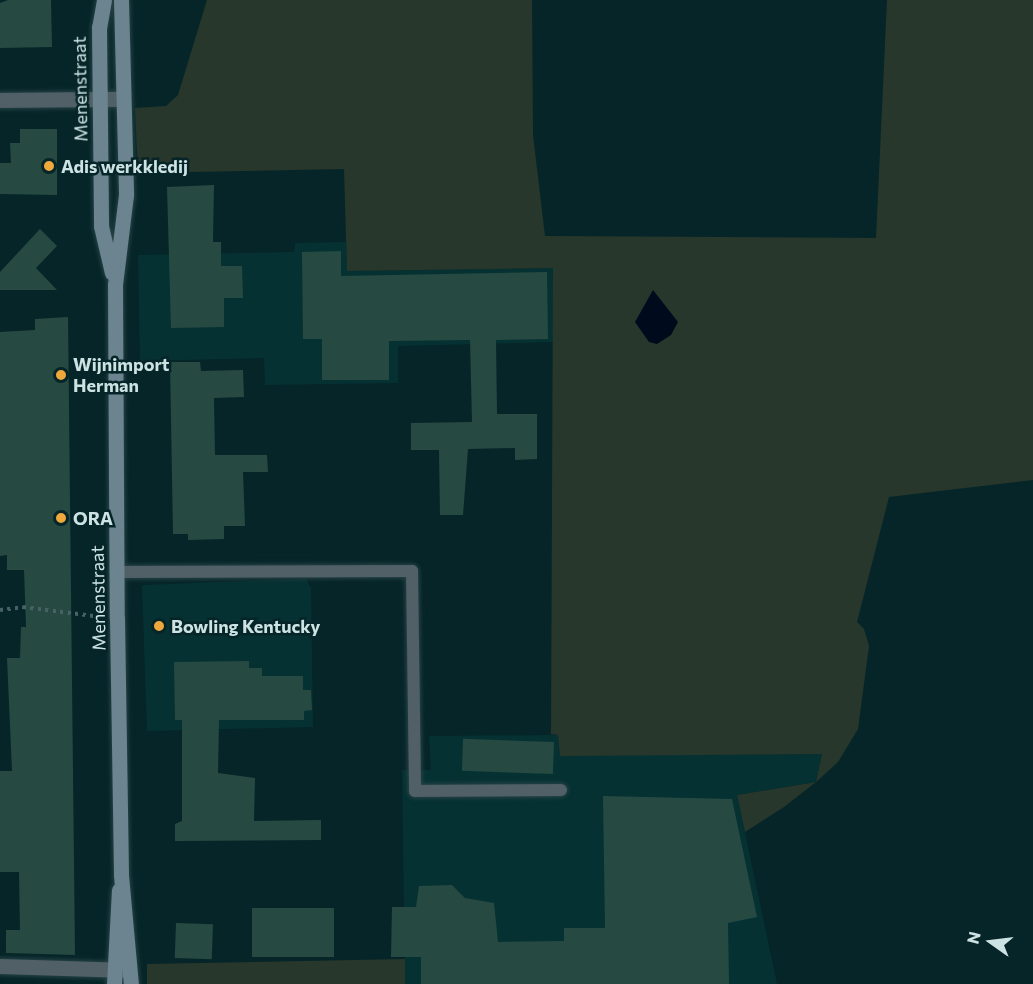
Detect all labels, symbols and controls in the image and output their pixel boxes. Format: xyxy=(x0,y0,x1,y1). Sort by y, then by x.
street label: Menenstraat xyxy=(68,36,92,142)
place label: Adis werkkledij xyxy=(61,155,188,177)
marker: Adis werkkledij xyxy=(42,159,56,173)
place label: Wijnimport Herman xyxy=(73,354,169,397)
marker: Wijnimport Herman xyxy=(54,368,68,382)
place label: ORA xyxy=(73,507,113,529)
marker: ORA xyxy=(54,511,68,525)
street label: Menenstraat xyxy=(86,545,110,651)
place label: Bowling Kentucky xyxy=(171,615,320,637)
marker: Bowling Kentucky xyxy=(152,619,166,633)
north arrow xyxy=(961,912,1021,972)
text: N xyxy=(962,929,984,946)

